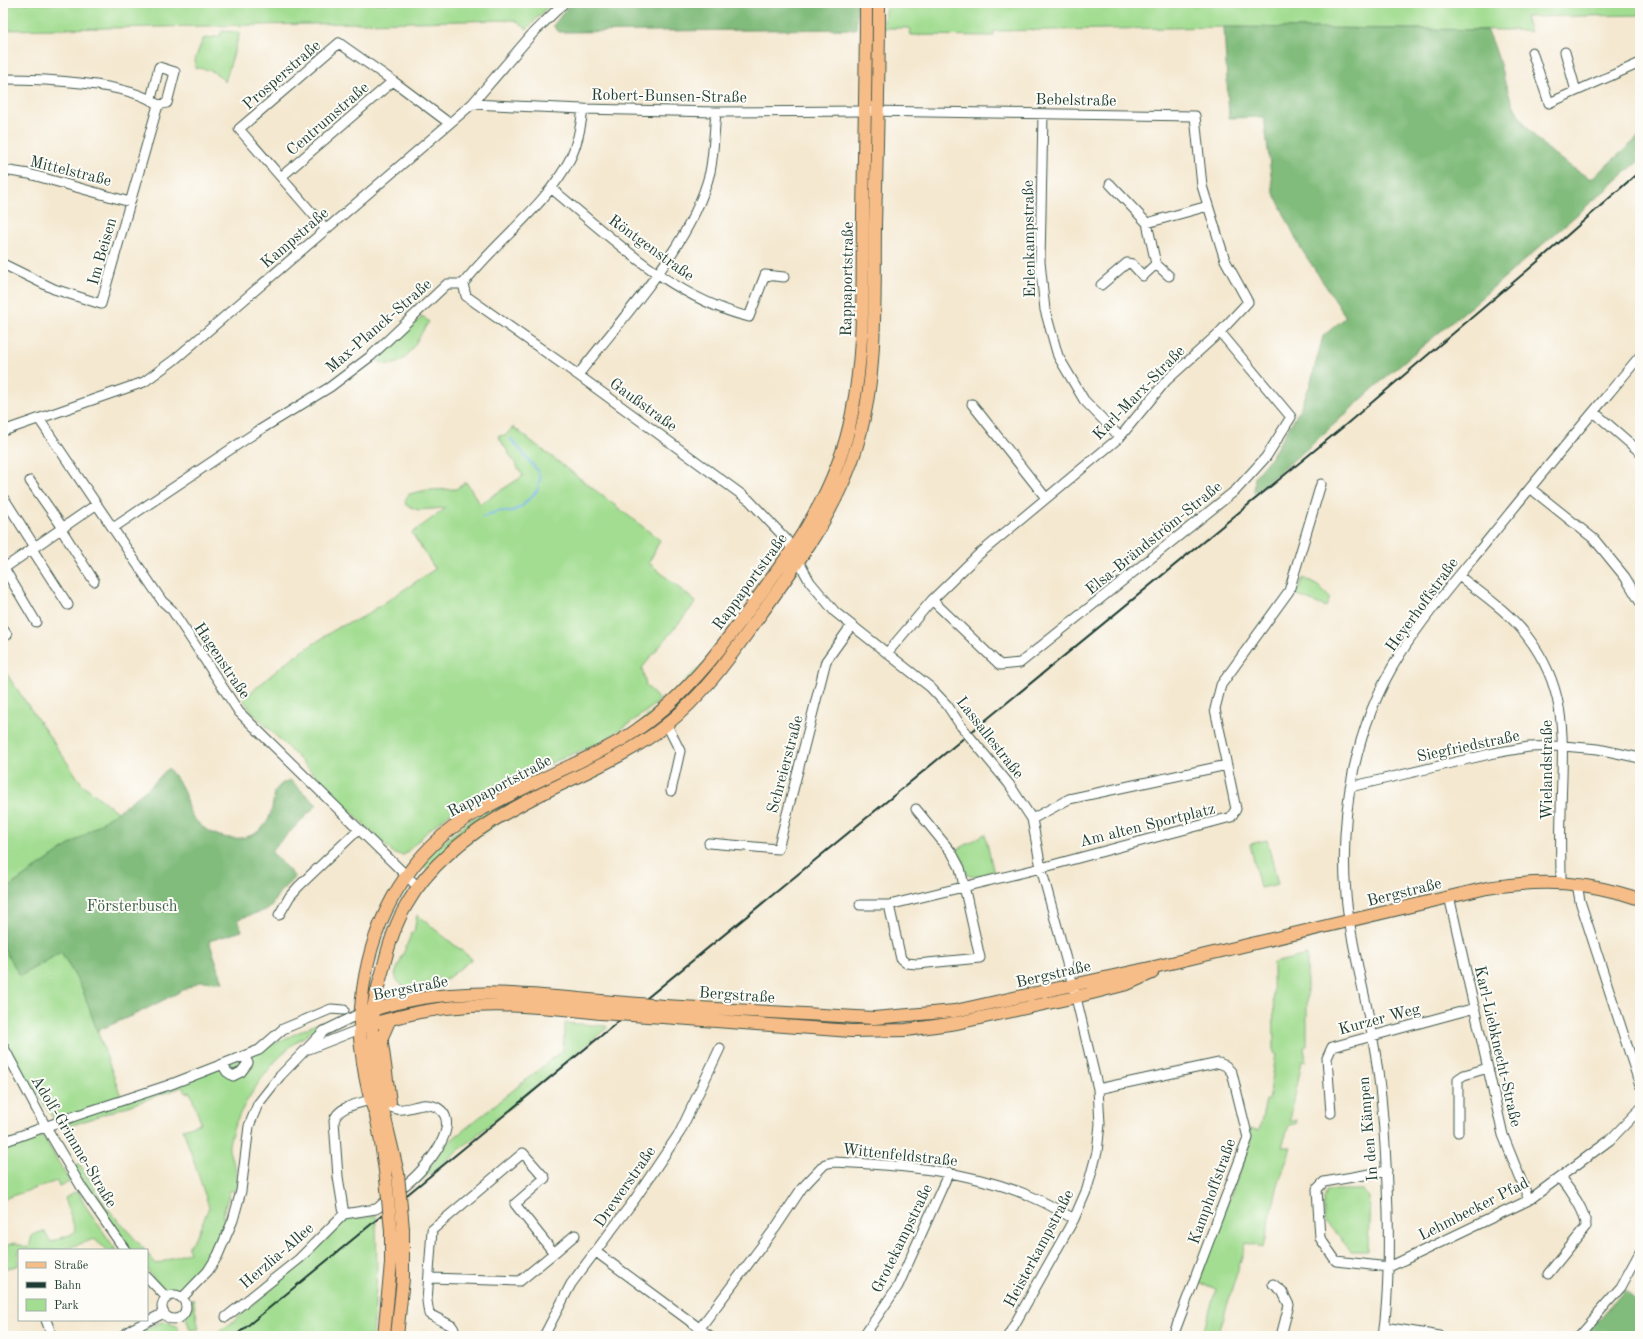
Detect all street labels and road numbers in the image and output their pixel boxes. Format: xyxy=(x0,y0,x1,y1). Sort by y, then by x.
street label: Prosperstraße xyxy=(240,38,324,113)
street label: Centrumstraße xyxy=(284,80,372,159)
street label: Robert-Bunsen-Straße xyxy=(591,88,747,106)
street label: Bebelstraße xyxy=(1035,92,1117,110)
street label: Mittelstraße xyxy=(28,154,113,190)
street label: Erlenkampstraße xyxy=(1021,180,1039,298)
street label: Kampstraße xyxy=(258,205,332,272)
street label: Röntgenstraße xyxy=(605,212,696,285)
street label: Im Beisen xyxy=(86,216,120,287)
street label: Rappaportstraße xyxy=(839,221,857,337)
street label: Max-Planck-Straße xyxy=(323,276,435,377)
street label: Karl-Marx-Straße xyxy=(1090,343,1189,444)
street label: Gaußstraße xyxy=(606,376,680,435)
street label: Elsa-Brändström-Straße xyxy=(1083,479,1225,598)
street label: Rappaportstraße xyxy=(710,531,791,633)
street label: Heyerhoffstraße xyxy=(1383,555,1462,655)
street label: Hagenstraße xyxy=(190,620,253,702)
street label: Lassallestraße xyxy=(953,694,1026,782)
street label: Schreierstraße xyxy=(765,714,807,815)
street label: Wielandstraße xyxy=(1540,720,1556,820)
street label: Siegfriedstraße xyxy=(1415,728,1521,766)
street label: Rappaportstraße xyxy=(445,753,554,821)
street label: Am alten Sportplatz xyxy=(1078,801,1217,851)
street label: Bergstraße xyxy=(1365,876,1443,910)
street label: Bergstraße xyxy=(1014,959,1092,991)
street label: Karl-Liebknecht-Straße xyxy=(1471,964,1523,1128)
street label: Bergstraße xyxy=(371,974,449,1004)
street label: Bergstraße xyxy=(698,985,776,1007)
street label: Kurzer Weg xyxy=(1337,1001,1423,1039)
street label: Adolf-Grimme-Straße xyxy=(28,1073,119,1211)
street label: In den Kämpen xyxy=(1356,1075,1382,1182)
street label: Kamphoffstraße xyxy=(1186,1137,1239,1247)
street label: Wittenfeldstraße xyxy=(841,1142,958,1170)
street label: Drewerstraße xyxy=(592,1144,659,1231)
street label: Lehmbecker Pfad xyxy=(1416,1175,1532,1244)
street label: Grotekampstraße xyxy=(870,1182,936,1296)
street label: Heisterkampstraße xyxy=(1002,1187,1078,1310)
street label: Herzlia-Allee xyxy=(237,1220,317,1293)

